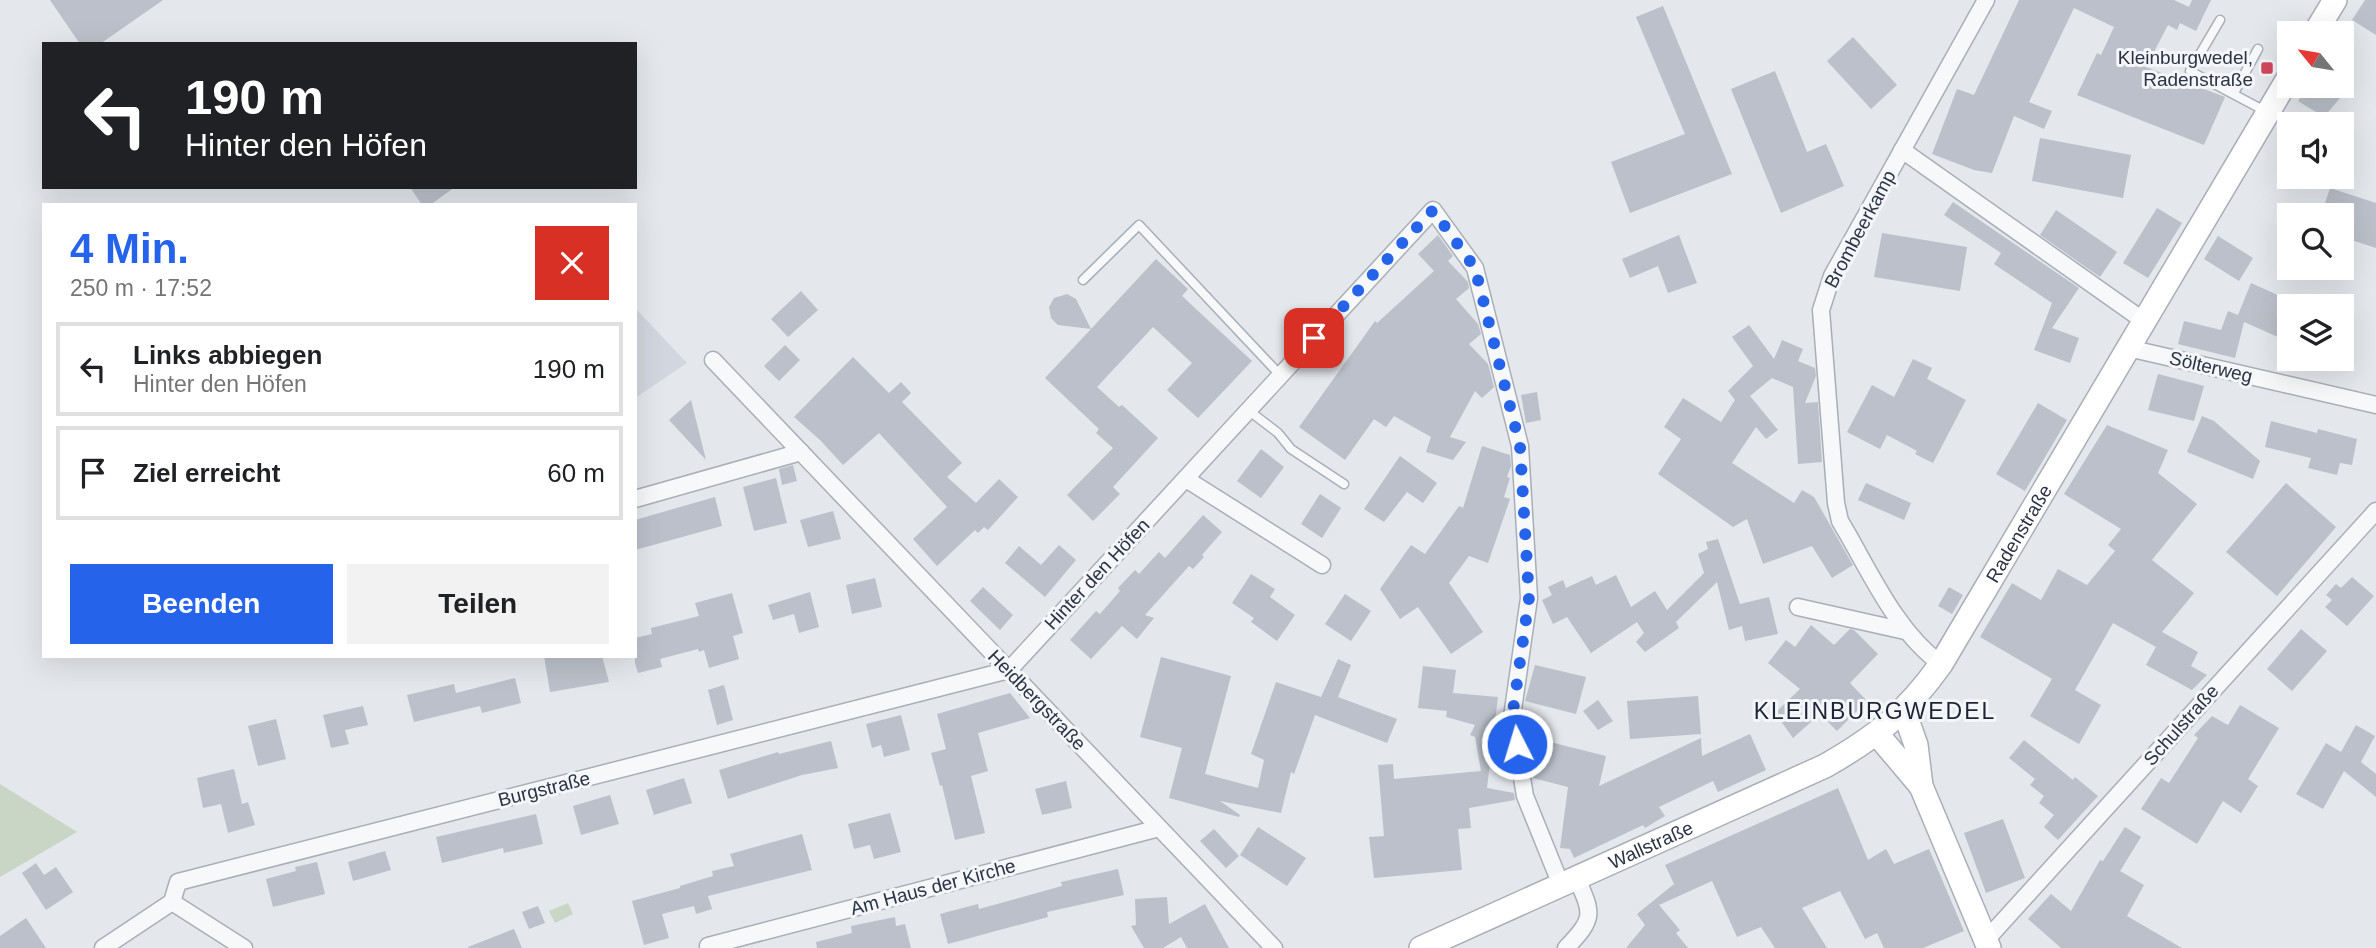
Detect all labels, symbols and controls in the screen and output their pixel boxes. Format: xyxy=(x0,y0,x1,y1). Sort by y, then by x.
north arrow xyxy=(2277,21,2354,98)
map controls xyxy=(2277,21,2354,371)
place label: Kleinburgwedel, Radenstraße xyxy=(2118,47,2253,90)
marker: Kleinburgwedel, Radenstraße xyxy=(2259,60,2275,76)
icon: left xyxy=(70,70,161,161)
text: 190 m xyxy=(185,70,324,124)
button: sound xyxy=(2277,112,2354,189)
text: Hinter den Höfen xyxy=(185,127,427,163)
street label: Brombeerkamp xyxy=(1820,167,1900,291)
button: search xyxy=(2277,203,2354,280)
text: 4 Min. xyxy=(70,225,189,272)
button: close xyxy=(535,226,609,300)
text: 250 m · 17:52 xyxy=(70,275,212,301)
button: layers xyxy=(2277,294,2354,371)
pin xyxy=(1284,308,1344,368)
icon: arrive xyxy=(1295,319,1333,357)
text: Links abbiegen xyxy=(133,340,322,370)
street label: Sölterweg xyxy=(2167,347,2255,387)
icon: left xyxy=(74,350,112,388)
text: 190 m xyxy=(533,354,605,384)
text: Hinter den Höfen xyxy=(133,371,307,397)
icon: arrive xyxy=(74,454,112,492)
text: Ziel erreicht xyxy=(133,458,280,488)
text: 60 m xyxy=(547,458,605,488)
street label: Radenstraße xyxy=(1981,481,2056,586)
street label: Hinter den Höfen xyxy=(1040,514,1154,634)
button: Beenden xyxy=(70,564,333,644)
button: Teilen xyxy=(347,564,609,644)
street label: Heidbergstraße xyxy=(984,646,1090,754)
street label: Schulstraße xyxy=(2139,680,2223,770)
district label: KLEINBURGWEDEL xyxy=(1754,698,1996,724)
position arrow xyxy=(1480,707,1554,781)
street label: Burgstraße xyxy=(496,767,592,811)
street label: Wallstraße xyxy=(1605,816,1696,873)
street label: Am Haus der Kirche xyxy=(848,855,1018,919)

